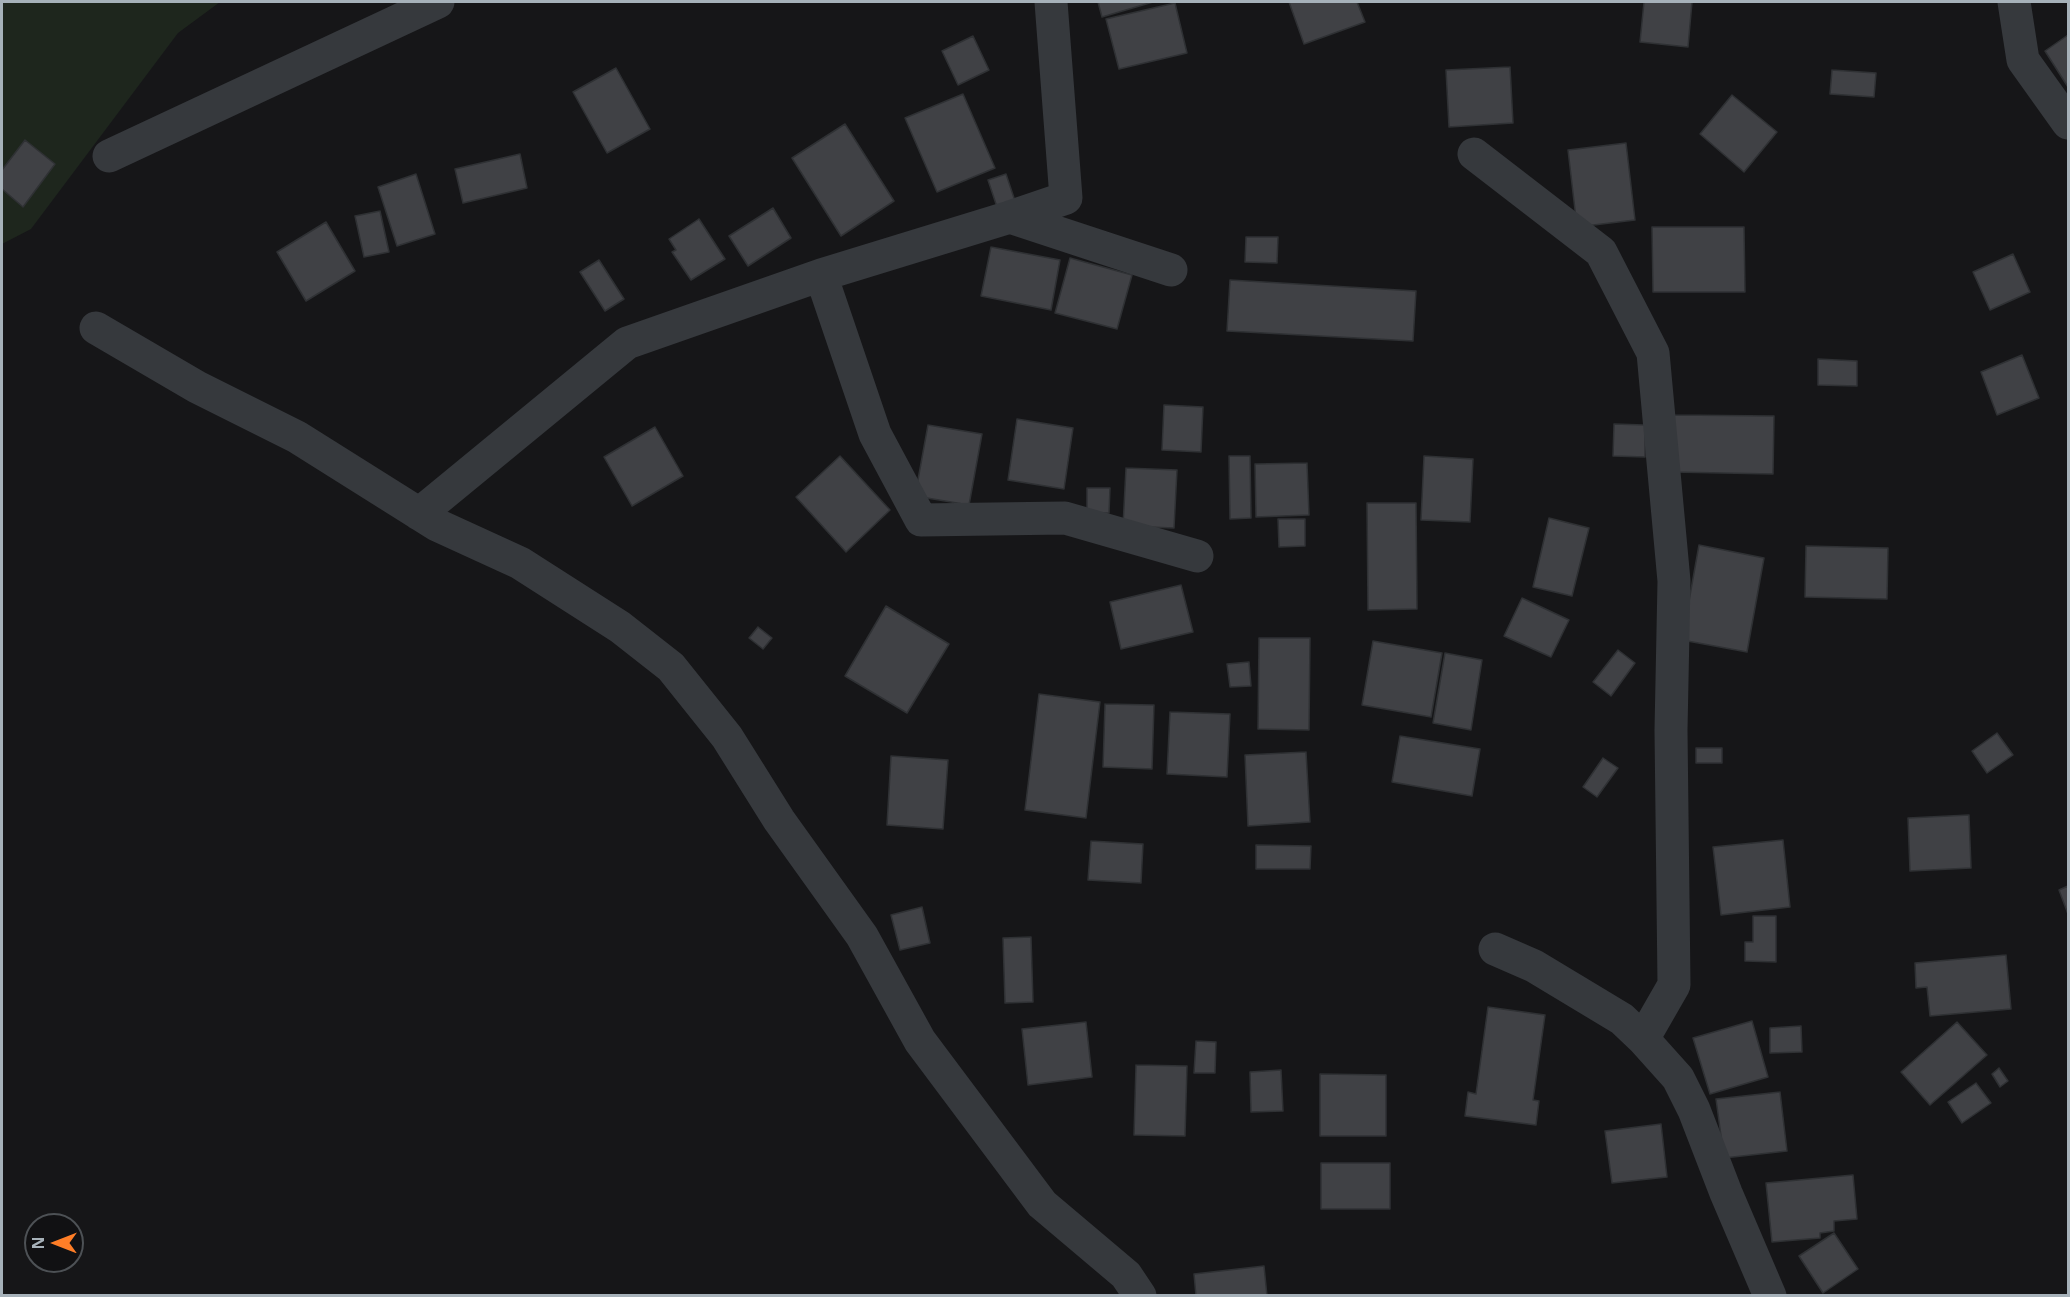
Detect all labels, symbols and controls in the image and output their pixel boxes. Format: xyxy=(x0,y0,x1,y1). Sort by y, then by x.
north arrow xyxy=(24,1213,84,1273)
text: N xyxy=(27,1237,49,1250)

